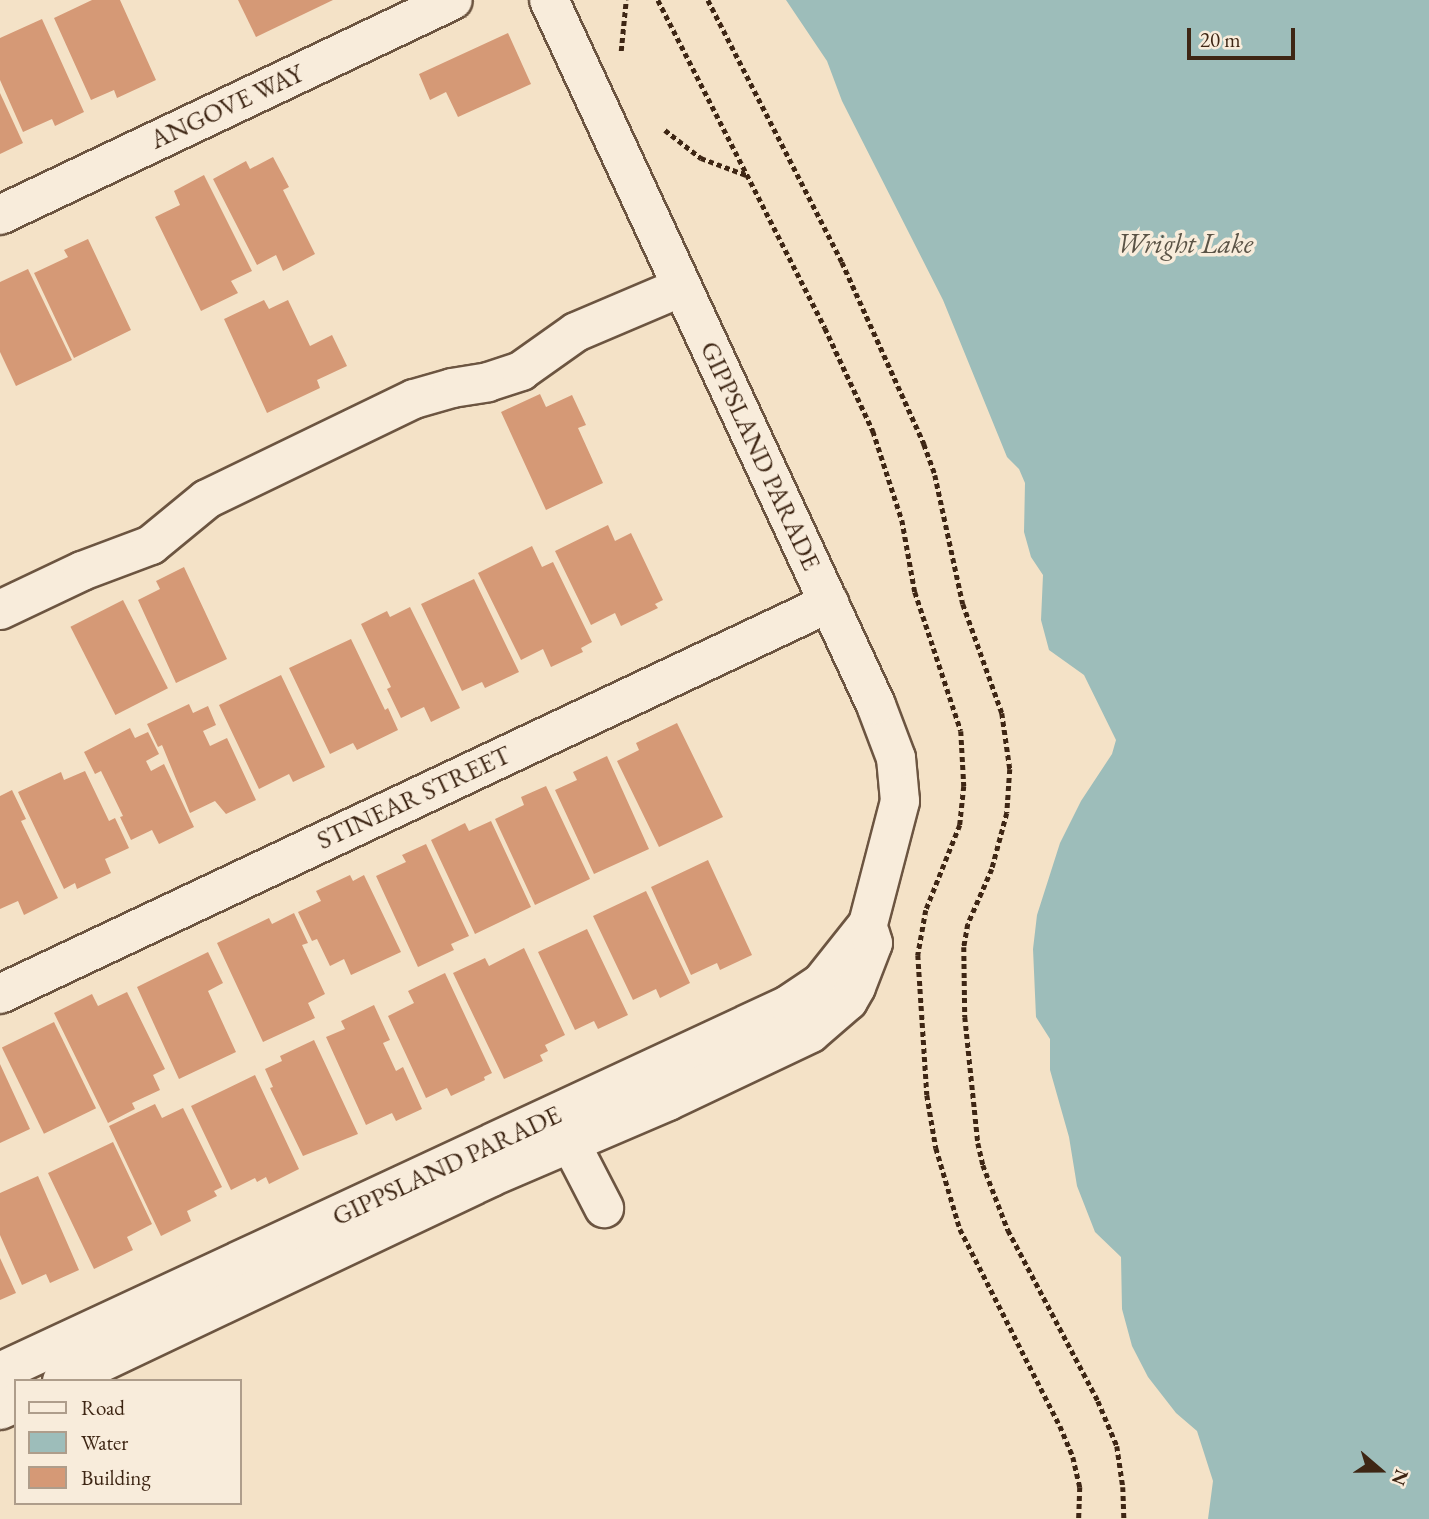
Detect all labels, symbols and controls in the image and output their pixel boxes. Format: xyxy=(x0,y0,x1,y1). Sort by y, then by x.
scale bar xyxy=(1191,14,1300,58)
text: 20 m xyxy=(1200,26,1241,53)
street label: ANGOVE WAY xyxy=(145,58,309,156)
water label: Wright Lake xyxy=(1117,226,1253,260)
street label: GIPPSLAND PARADE xyxy=(693,337,827,575)
street label: STINEAR STREET xyxy=(312,739,516,857)
street label: GIPPSLAND PARADE xyxy=(328,1099,566,1233)
legend xyxy=(14,1379,242,1505)
text: Road xyxy=(81,1394,125,1421)
text: Water xyxy=(81,1429,128,1456)
north arrow xyxy=(1345,1435,1415,1505)
text: Building xyxy=(81,1464,151,1491)
text: N xyxy=(1386,1466,1415,1489)

